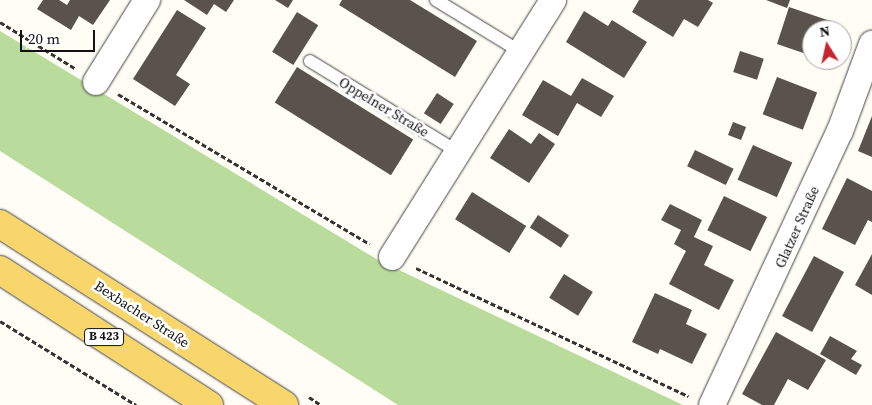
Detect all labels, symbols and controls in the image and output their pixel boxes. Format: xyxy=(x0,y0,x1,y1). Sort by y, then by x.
scale bar xyxy=(22,20,98,52)
north arrow xyxy=(802,20,852,70)
text: N xyxy=(818,20,831,42)
text: 20 m xyxy=(28,28,60,49)
street label: Oppelner Straße xyxy=(336,74,432,140)
street label: Glatzer Straße xyxy=(771,183,823,271)
street label: Bexbacher Straße xyxy=(91,277,193,351)
road number: B 423 xyxy=(84,328,124,347)

